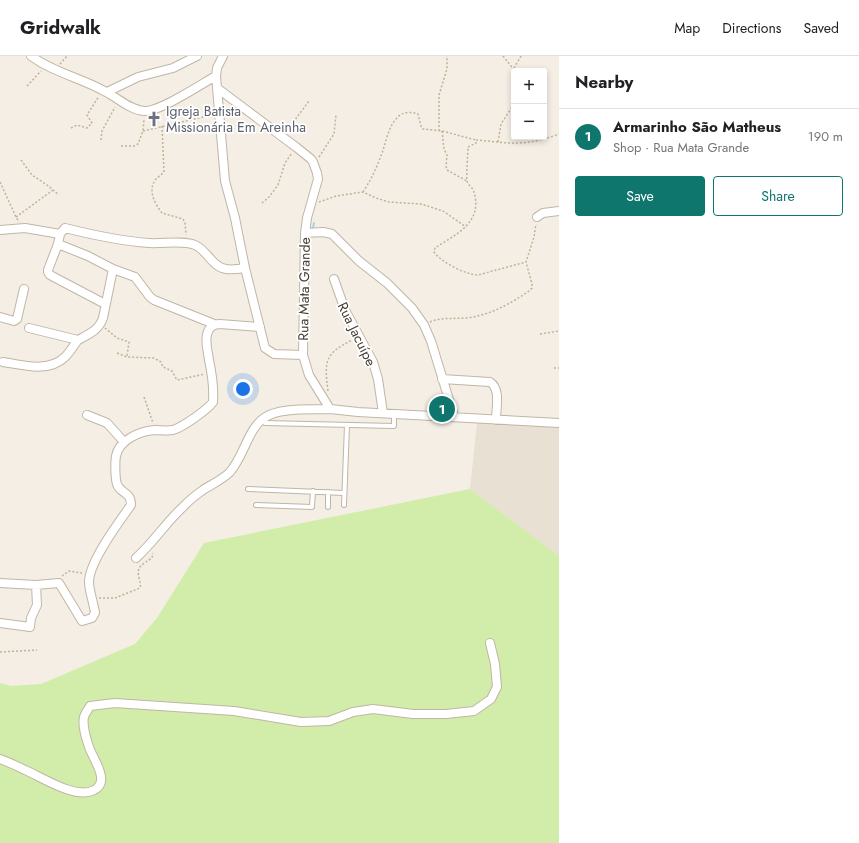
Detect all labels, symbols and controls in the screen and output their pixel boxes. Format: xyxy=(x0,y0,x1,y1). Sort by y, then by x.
text: Gridwalk xyxy=(20,14,101,41)
text: Map xyxy=(674,18,700,38)
text: Directions xyxy=(722,18,782,38)
text: Saved xyxy=(804,18,839,38)
map controls xyxy=(511,68,547,140)
button: + xyxy=(511,68,547,104)
text: Nearby xyxy=(575,70,633,94)
place label: Igreja Batista Missionária Em Areinha xyxy=(166,101,306,137)
button: − xyxy=(511,104,547,140)
church icon: Igreja Batista Missionária Em Areinha xyxy=(145,110,163,128)
text: Armarinho São Matheus xyxy=(613,116,781,138)
text: 1 xyxy=(585,127,591,146)
text: 190 m xyxy=(808,127,843,146)
text: Shop · Rua Mata Grande xyxy=(613,138,749,157)
button: Save xyxy=(575,176,705,216)
button: Share xyxy=(713,176,843,216)
street label: Rua Mata Grande xyxy=(293,237,315,341)
street label: Rua Jacuípe xyxy=(333,299,381,369)
your location xyxy=(233,379,253,399)
pin: 1 xyxy=(429,394,455,424)

